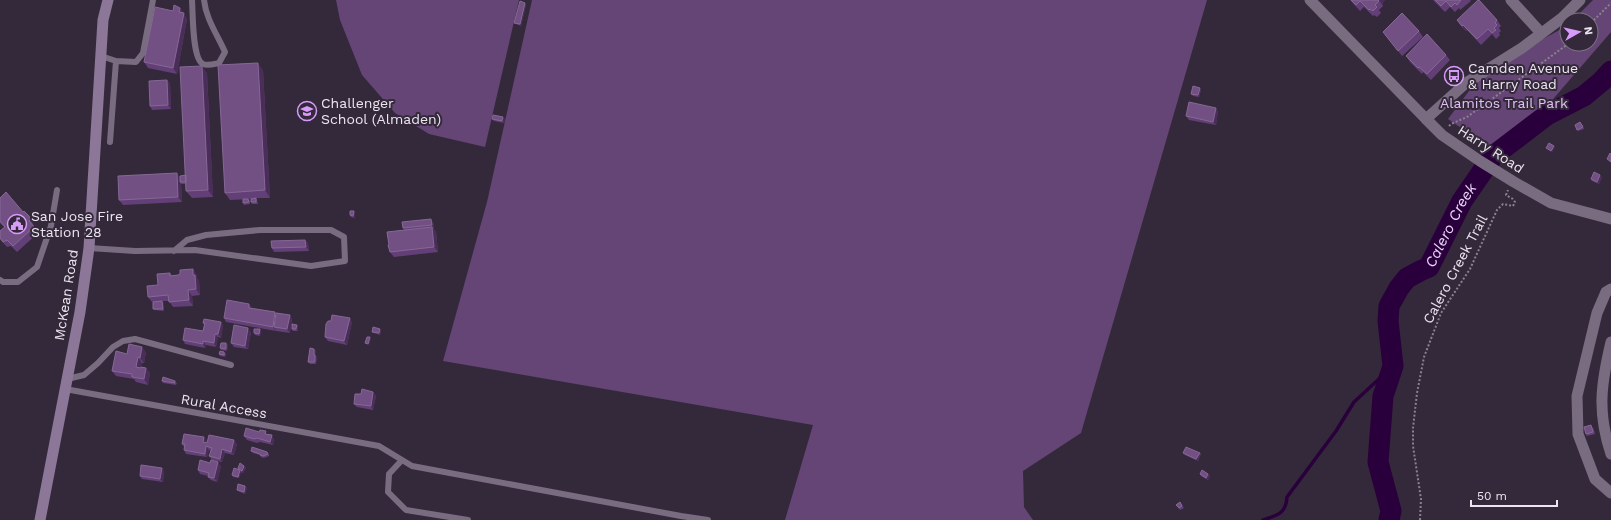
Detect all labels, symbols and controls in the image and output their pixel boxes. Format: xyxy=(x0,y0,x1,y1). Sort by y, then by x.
north arrow xyxy=(1559,12,1599,52)
text: N xyxy=(1581,26,1595,36)
place label: Camden Avenue & Harry Road xyxy=(1468,60,1578,92)
bus stop icon: Camden Avenue & Harry Road xyxy=(1443,65,1465,87)
place label: Challenger School (Almaden) xyxy=(321,95,441,127)
park label: Alamitos Trail Park xyxy=(1440,95,1568,111)
school or university icon: Challenger School (Almaden) xyxy=(296,100,318,122)
street label: Harry Road xyxy=(1455,122,1527,176)
water label: Calero Creek xyxy=(1421,179,1481,271)
place label: San Jose Fire Station 28 xyxy=(31,208,123,240)
street label: Calero Creek Trail xyxy=(1420,211,1491,326)
public building icon: San Jose Fire Station 28 xyxy=(6,213,28,235)
street label: McKean Road xyxy=(51,248,81,342)
street label: Rural Access xyxy=(180,391,268,421)
scale bar xyxy=(1471,482,1557,508)
text: 50 m xyxy=(1477,489,1507,503)

